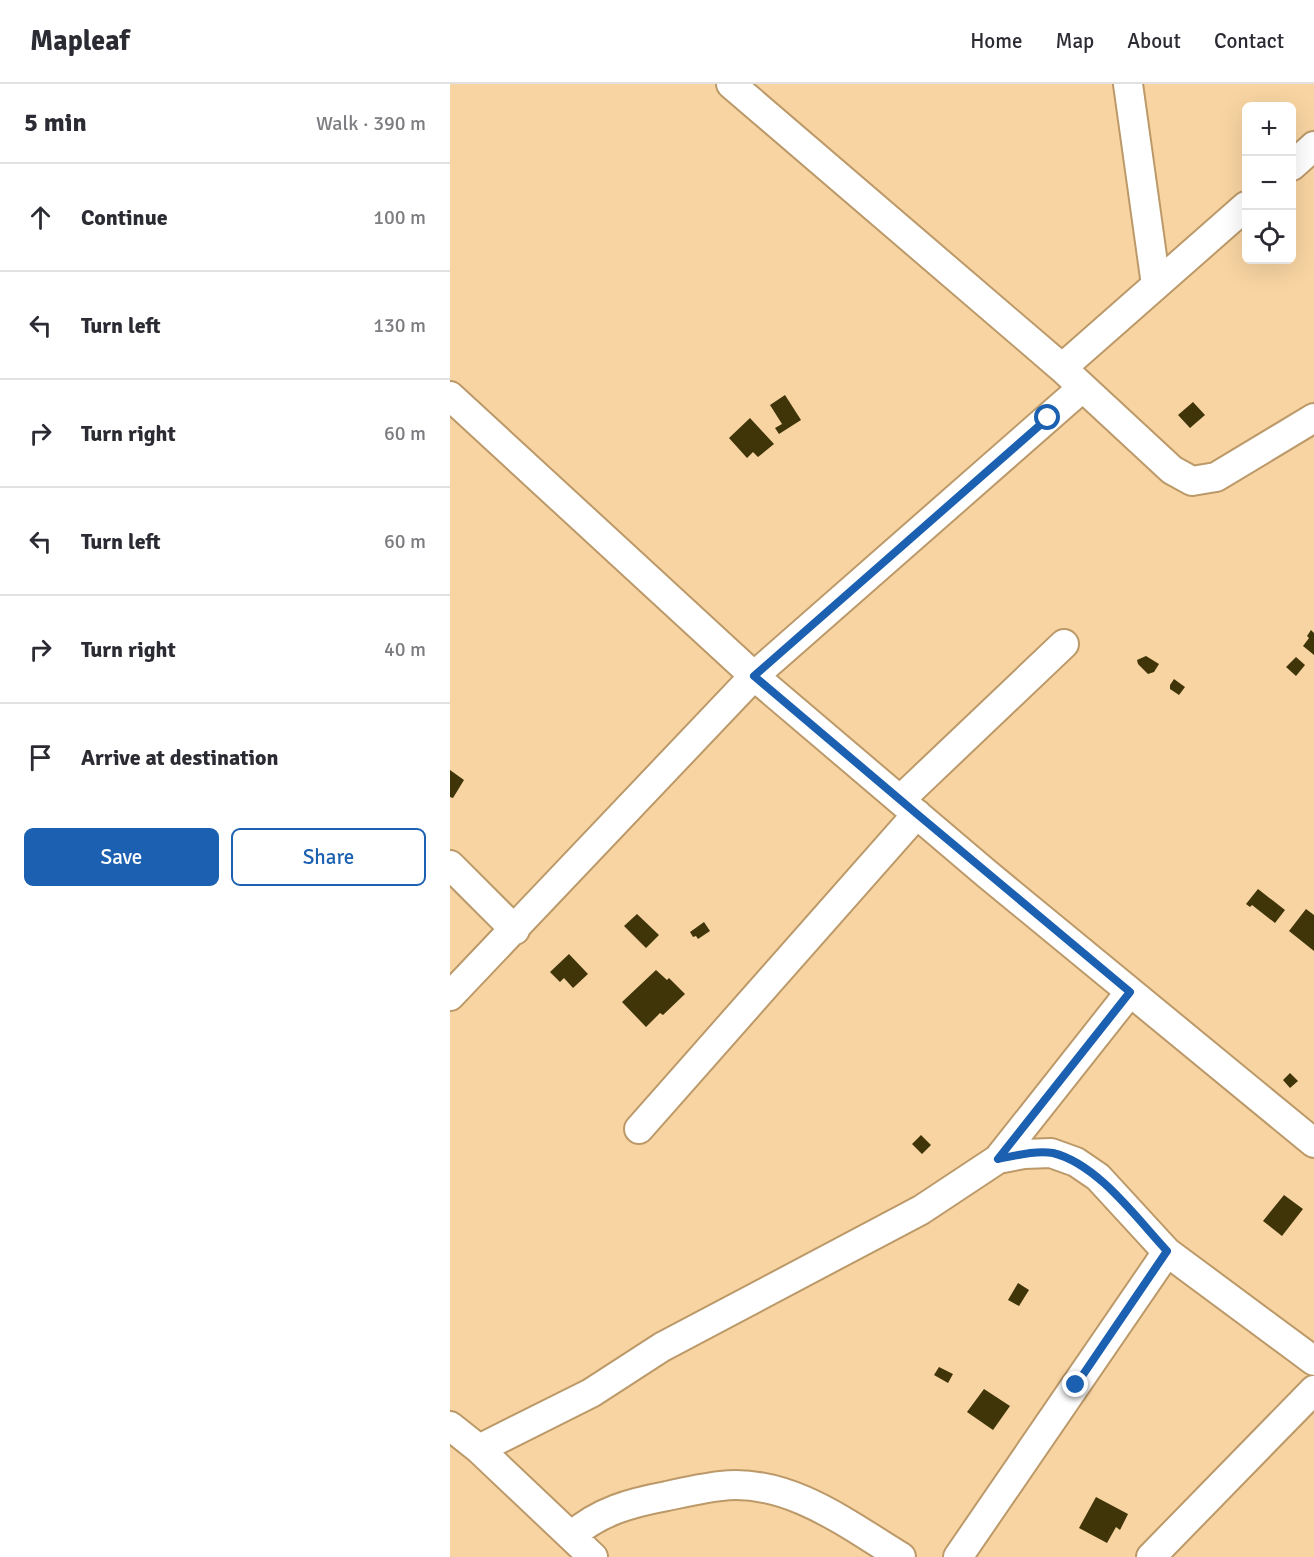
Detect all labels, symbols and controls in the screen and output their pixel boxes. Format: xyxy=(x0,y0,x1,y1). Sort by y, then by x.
text: Mapleaf xyxy=(30,24,130,58)
text: Home xyxy=(970,28,1023,54)
text: Map xyxy=(1056,28,1094,54)
text: About xyxy=(1127,28,1181,54)
text: Contact xyxy=(1214,28,1284,54)
map controls xyxy=(1242,102,1296,264)
button: + xyxy=(1242,102,1296,156)
text: 5 min xyxy=(24,107,87,139)
text: Walk · 390 m xyxy=(316,111,426,136)
button: − xyxy=(1242,156,1296,210)
icon: ahead xyxy=(24,201,57,234)
text: Continue xyxy=(81,204,168,231)
text: 100 m xyxy=(373,205,426,230)
button: locate xyxy=(1242,210,1296,264)
icon: left xyxy=(24,309,57,342)
text: Turn left xyxy=(81,312,161,339)
text: 130 m xyxy=(373,313,426,338)
route start xyxy=(1034,404,1060,430)
icon: right xyxy=(24,417,57,450)
text: Turn right xyxy=(81,420,176,447)
text: 60 m xyxy=(384,421,426,446)
icon: left xyxy=(24,525,57,558)
text: Turn left xyxy=(81,528,161,555)
text: 60 m xyxy=(384,529,426,554)
icon: right xyxy=(24,633,57,666)
text: Turn right xyxy=(81,636,176,663)
text: 40 m xyxy=(384,637,426,662)
icon: arrive xyxy=(24,741,57,774)
text: Arrive at destination xyxy=(81,744,278,771)
button: Save xyxy=(24,828,219,886)
button: Share xyxy=(231,828,426,886)
route end xyxy=(1062,1371,1088,1397)

